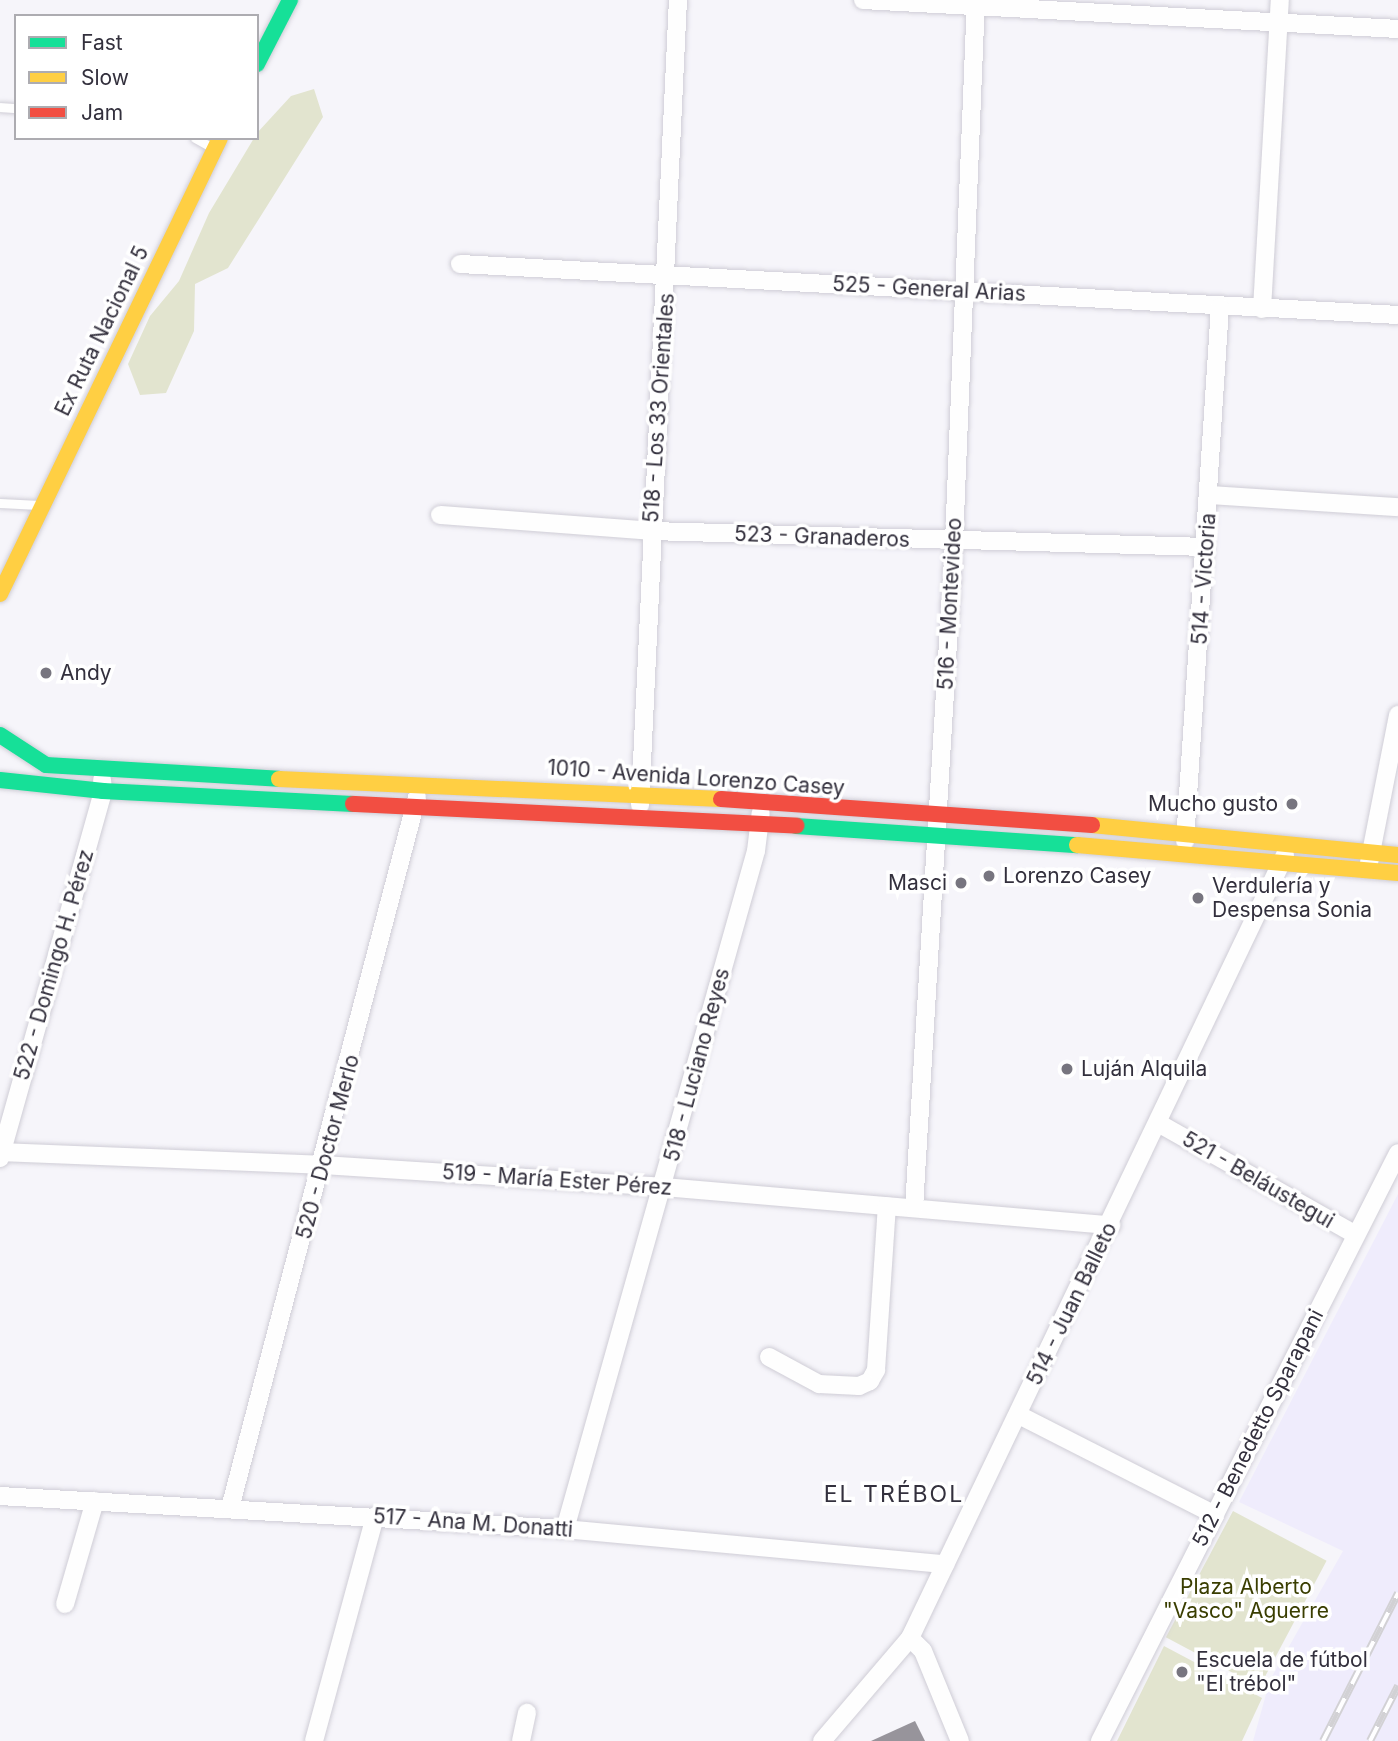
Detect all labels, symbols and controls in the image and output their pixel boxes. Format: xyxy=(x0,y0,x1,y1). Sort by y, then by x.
legend xyxy=(14,14,259,140)
text: Fast xyxy=(81,30,123,55)
text: Slow xyxy=(81,65,129,90)
text: Jam xyxy=(81,100,123,125)
street label: Ex Ruta Nacional 5 xyxy=(50,242,154,420)
street label: 525 - General Arias xyxy=(832,271,1026,307)
street label: 518 - Los 33 Orientales xyxy=(638,292,680,524)
street label: 514 - Victoria xyxy=(1187,512,1221,646)
street label: 516 - Montevideo xyxy=(933,517,967,691)
street label: 523 - Granaderos xyxy=(734,521,910,553)
place label: Andy xyxy=(60,660,112,686)
marker: Andy xyxy=(38,665,54,681)
street label: 1010 - Avenida Lorenzo Casey xyxy=(546,755,846,801)
place label: Mucho gusto xyxy=(1148,791,1278,817)
marker: Mucho gusto xyxy=(1284,796,1300,812)
street label: 522 - Domingo H. Pérez xyxy=(9,847,99,1083)
place label: Lorenzo Casey xyxy=(1003,863,1151,889)
marker: Lorenzo Casey xyxy=(981,868,997,884)
place label: Masci xyxy=(888,870,947,896)
place label: Verdulería y Despensa Sonia xyxy=(1212,873,1372,923)
marker: Masci xyxy=(953,875,969,891)
marker: Verdulería y Despensa Sonia xyxy=(1190,890,1206,906)
street label: 518 - Luciano Reyes xyxy=(659,965,735,1165)
street label: 520 - Doctor Merlo xyxy=(291,1052,365,1242)
place label: Luján Alquila xyxy=(1081,1056,1207,1082)
marker: Luján Alquila xyxy=(1059,1061,1075,1077)
street label: 521 - Beláustegui xyxy=(1178,1126,1338,1234)
street label: 519 - María Ester Pérez xyxy=(441,1159,673,1201)
street label: 514 - Juan Balleto xyxy=(1022,1218,1122,1390)
street label: 512 - Benedetto Sparapani xyxy=(1187,1305,1329,1551)
district label: EL TRÉBOL xyxy=(825,1480,963,1508)
street label: 517 - Ana M. Donatti xyxy=(372,1503,574,1543)
park label: Plaza Alberto "Vasco" Aguerre xyxy=(1163,1574,1329,1624)
place label: Escuela de fútbol "El trébol" xyxy=(1196,1647,1368,1697)
marker: Escuela de fútbol "El trébol" xyxy=(1174,1664,1190,1680)

